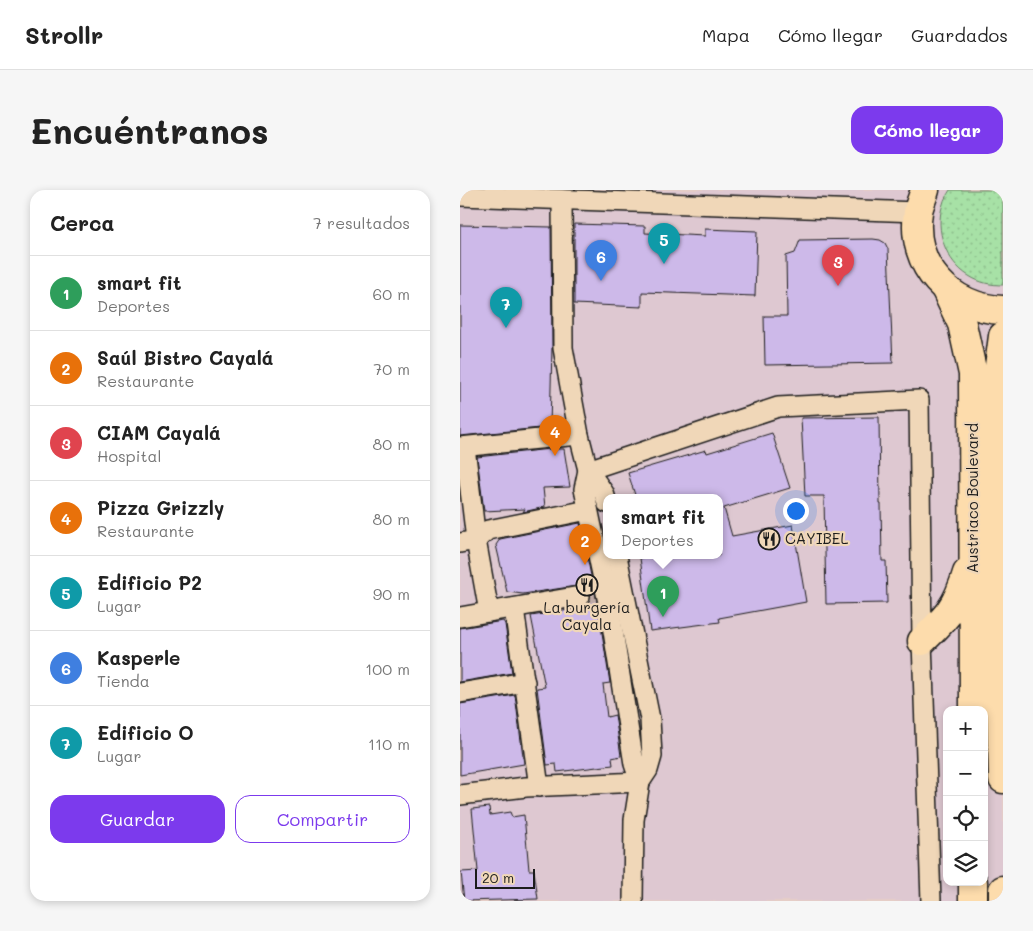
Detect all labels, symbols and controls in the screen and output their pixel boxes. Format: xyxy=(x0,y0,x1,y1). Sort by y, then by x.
text: Strollr xyxy=(25,19,103,50)
text: Mapa xyxy=(702,23,750,47)
text: Cómo llegar xyxy=(778,23,883,47)
text: Guardados xyxy=(911,23,1008,47)
button: Cómo llegar xyxy=(851,106,1003,154)
text: Encuéntranos xyxy=(30,107,269,153)
text: Cerca xyxy=(50,209,115,236)
text: 7 resultados xyxy=(313,212,410,233)
pin: 5 xyxy=(648,223,680,264)
pin: 6 xyxy=(585,240,617,281)
pin: 3 xyxy=(822,245,854,286)
text: smart fit xyxy=(97,270,182,295)
text: 1 xyxy=(62,283,70,304)
text: 60 m xyxy=(373,283,410,304)
pin: 7 xyxy=(490,287,522,328)
text: Deportes xyxy=(97,295,170,316)
text: Saúl Bistro Cayalá xyxy=(97,345,273,370)
text: 2 xyxy=(62,358,70,379)
text: 70 m xyxy=(373,358,410,379)
text: Restaurante xyxy=(97,370,195,391)
pin: 4 xyxy=(539,415,571,456)
text: CIAM Cayalá xyxy=(97,420,221,445)
street label: Austriaco Boulevard xyxy=(962,423,982,573)
text: 3 xyxy=(61,433,71,454)
text: 80 m xyxy=(373,433,410,454)
text: Hospital xyxy=(97,445,161,466)
popup xyxy=(603,494,723,559)
text: Pizza Grizzly xyxy=(97,495,224,520)
your location xyxy=(783,498,809,524)
text: smart fit xyxy=(621,504,705,529)
text: 4 xyxy=(61,508,71,529)
text: 80 m xyxy=(373,508,410,529)
text: Restaurante xyxy=(97,520,195,541)
pin: 2 xyxy=(569,524,601,565)
restaurant icon: CAYIBEL xyxy=(757,527,781,551)
place label: CAYIBEL xyxy=(785,528,848,548)
text: Deportes xyxy=(621,529,694,550)
text: Edificio P2 xyxy=(97,570,202,595)
restaurant icon: La burgería Cayala xyxy=(575,573,599,597)
pin: 1 xyxy=(647,576,679,617)
text: 5 xyxy=(61,583,71,604)
text: 90 m xyxy=(373,583,410,604)
text: Lugar xyxy=(97,595,141,616)
place label: La burgería Cayala xyxy=(544,597,630,634)
text: Kasperle xyxy=(97,645,180,670)
text: 6 xyxy=(61,658,71,679)
text: 100 m xyxy=(365,658,410,679)
text: Tienda xyxy=(97,670,150,691)
map controls xyxy=(943,706,988,886)
button: + xyxy=(943,706,988,751)
text: Edificio O xyxy=(97,720,194,745)
text: 7 xyxy=(62,733,70,754)
text: 110 m xyxy=(368,733,410,754)
text: Lugar xyxy=(97,745,141,766)
button: − xyxy=(943,751,988,796)
button: Guardar xyxy=(50,795,225,843)
button: Compartir xyxy=(235,795,410,843)
button: locate xyxy=(943,796,988,841)
button: layers xyxy=(943,841,988,886)
scale bar xyxy=(475,866,535,889)
text: 20 m xyxy=(482,868,514,887)

